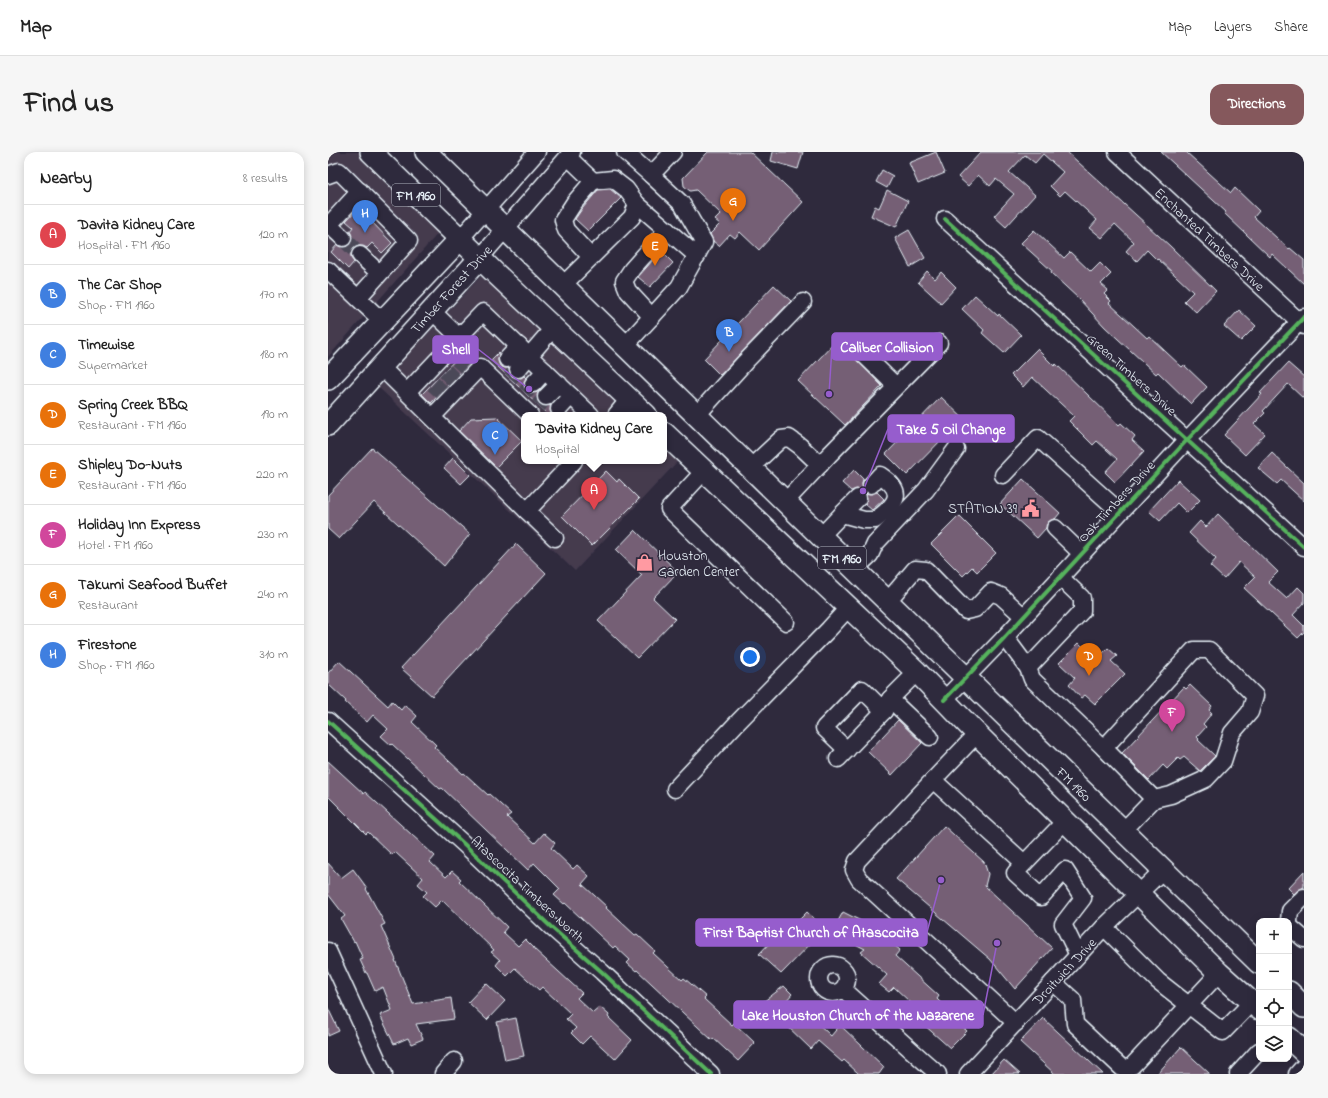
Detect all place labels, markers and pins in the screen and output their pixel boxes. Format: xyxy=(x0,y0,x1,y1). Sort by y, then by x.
pin: G xyxy=(720,188,746,221)
pin: H xyxy=(352,200,378,233)
pin: E xyxy=(642,233,668,266)
pin: B xyxy=(716,319,742,352)
callout: Caliber Collision xyxy=(832,333,942,360)
callout: Shell xyxy=(433,336,478,363)
callout: Take 5 Oil Change xyxy=(888,415,1014,442)
pin: C xyxy=(482,422,508,455)
pin: A xyxy=(581,477,607,510)
public building icon: STATION 39 xyxy=(1020,498,1040,518)
place label: STATION 39 xyxy=(948,499,1018,520)
place label: Houston Garden Center xyxy=(658,546,740,583)
shop icon: Houston Garden Center xyxy=(635,553,655,573)
pin: D xyxy=(1076,643,1102,676)
pin: F xyxy=(1159,699,1185,732)
callout: First Baptist Church of Atascocita xyxy=(696,919,927,946)
callout: Lake Houston Church of the Nazarene xyxy=(734,1001,983,1028)

